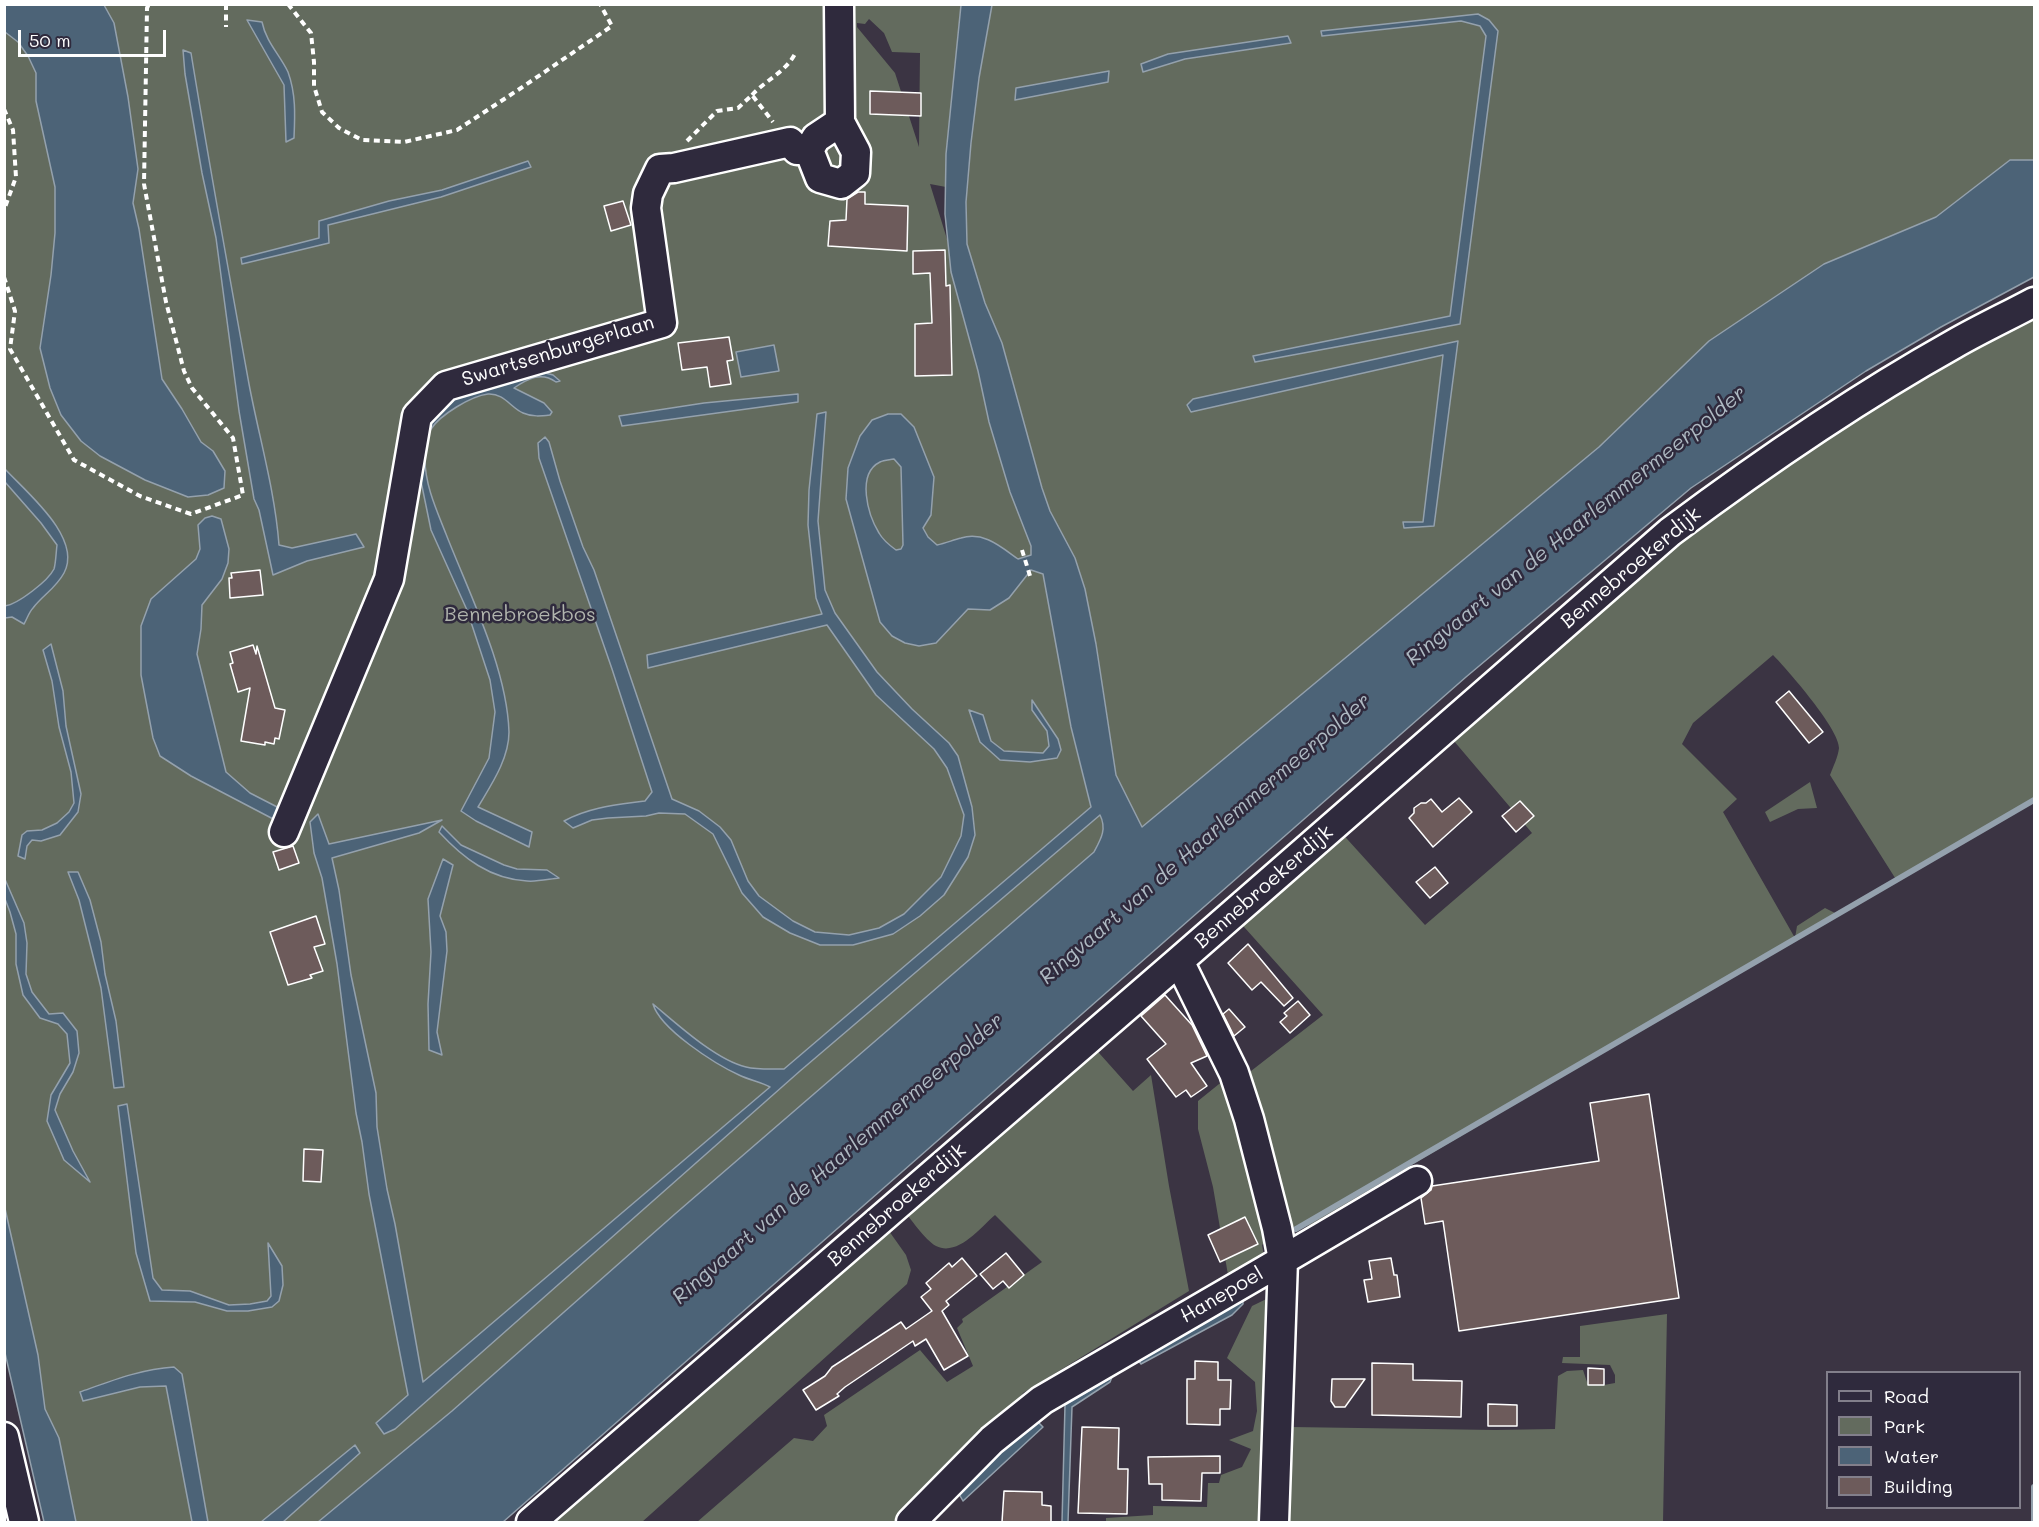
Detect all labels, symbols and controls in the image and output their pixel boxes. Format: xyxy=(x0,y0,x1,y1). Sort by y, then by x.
scale bar xyxy=(21,18,170,56)
text: 50 m xyxy=(29,28,71,52)
street label: Swartsenburgerlaan xyxy=(459,310,657,392)
water label: Ringvaart van de Haarlemmermeerpolder xyxy=(1401,381,1751,671)
street label: Bennebroekerdijk xyxy=(1556,502,1706,634)
park label: Bennebroekbos xyxy=(444,603,596,627)
water label: Ringvaart van de Haarlemmermeerpolder xyxy=(1034,688,1376,990)
street label: Bennebroekerdijk xyxy=(1190,820,1338,954)
water label: Ringvaart van de Haarlemmermeerpolder xyxy=(667,1008,1009,1310)
street label: Bennebroekerdijk xyxy=(823,1138,971,1272)
street label: Hanepoel xyxy=(1176,1262,1268,1328)
legend xyxy=(1826,1371,2021,1509)
text: Road xyxy=(1884,1384,1929,1408)
text: Park xyxy=(1884,1414,1925,1438)
text: Water xyxy=(1884,1444,1939,1468)
text: Building xyxy=(1884,1474,1952,1498)

